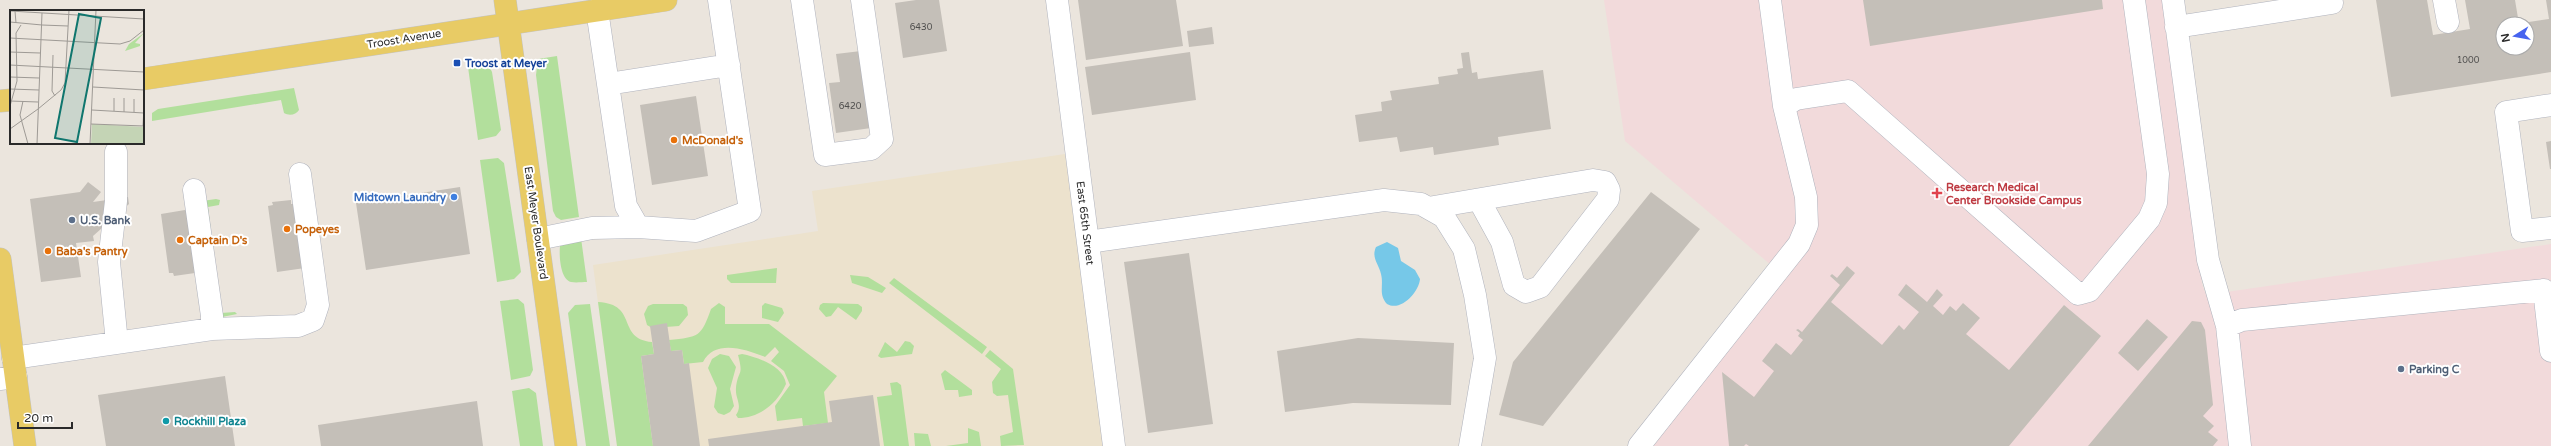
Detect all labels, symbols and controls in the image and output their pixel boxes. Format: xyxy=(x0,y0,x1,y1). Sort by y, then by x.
inset map xyxy=(10,10,144,144)
north arrow xyxy=(2495,16,2535,56)
house number: 6430 xyxy=(910,22,933,33)
street label: Troost Avenue xyxy=(366,27,442,51)
text: N xyxy=(2498,32,2513,43)
house number: 1000 xyxy=(2457,55,2480,66)
place label: Troost at Meyer xyxy=(464,57,548,71)
marker: Troost at Meyer xyxy=(452,58,462,68)
house number: 6420 xyxy=(839,101,862,112)
place label: McDonald's xyxy=(682,134,744,147)
marker: McDonald's xyxy=(669,135,679,145)
street label: East Meyer Boulevard xyxy=(522,166,550,280)
street label: East 65th Street xyxy=(1073,180,1097,266)
place label: Research Medical Center Brookside Campus xyxy=(1946,181,2082,208)
marker: Research Medical Center Brookside Campus xyxy=(1931,187,1943,199)
place label: Midtown Laundry xyxy=(354,191,446,205)
marker: Midtown Laundry xyxy=(449,192,459,202)
place label: U.S. Bank xyxy=(80,214,130,227)
marker: U.S. Bank xyxy=(67,215,77,225)
place label: Popeyes xyxy=(295,223,340,237)
marker: Popeyes xyxy=(282,224,292,234)
place label: Captain D's xyxy=(188,234,248,248)
marker: Captain D's xyxy=(175,235,185,245)
place label: Baba's Pantry xyxy=(56,245,128,259)
marker: Baba's Pantry xyxy=(43,246,53,256)
place label: Parking C xyxy=(2409,363,2460,377)
marker: Parking C xyxy=(2396,364,2406,374)
scale bar xyxy=(18,404,72,430)
text: 20 m xyxy=(24,411,53,425)
place label: Rockhill Plaza xyxy=(174,415,246,428)
marker: Rockhill Plaza xyxy=(161,416,171,426)

